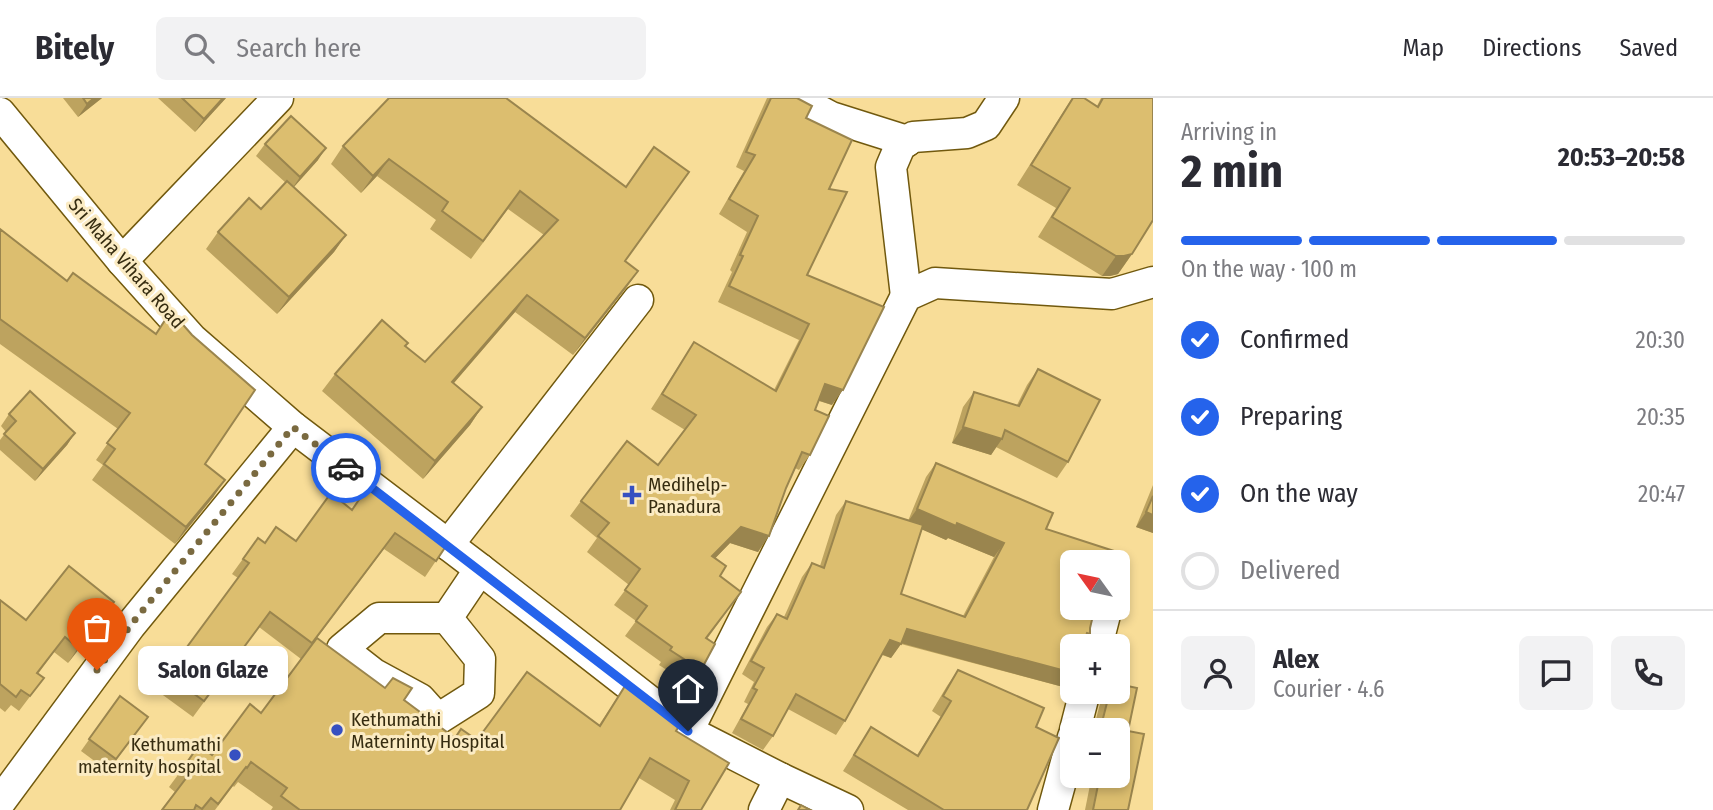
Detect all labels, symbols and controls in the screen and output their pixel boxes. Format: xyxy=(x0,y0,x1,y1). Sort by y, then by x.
search box xyxy=(156,17,646,80)
text: Bitely xyxy=(35,28,114,68)
icon: search xyxy=(180,29,218,67)
text: Search here xyxy=(236,33,361,64)
text: Map xyxy=(1403,34,1444,62)
text: Directions xyxy=(1482,34,1581,62)
text: Saved xyxy=(1619,34,1678,62)
text: Arriving in xyxy=(1181,118,1277,146)
text: 20:53–20:58 xyxy=(1558,142,1685,173)
text: 2 min xyxy=(1181,144,1283,199)
street label: Sri Maha Vihara Road xyxy=(64,194,189,333)
text: On the way · 100 m xyxy=(1181,255,1357,283)
icon: check xyxy=(1181,321,1219,359)
text: Confirmed xyxy=(1240,324,1350,355)
text: 20:30 xyxy=(1635,326,1685,354)
icon: check xyxy=(1181,398,1219,436)
text: Preparing xyxy=(1240,401,1342,432)
text: 20:35 xyxy=(1637,403,1685,431)
courier xyxy=(311,433,381,503)
icon: car xyxy=(327,449,365,487)
place label: Medihelp- Panadura xyxy=(648,473,727,518)
icon: check xyxy=(1181,475,1219,513)
text: On the way xyxy=(1240,478,1358,509)
text: 20:47 xyxy=(1638,480,1685,508)
marker: Medihelp- Panadura xyxy=(622,485,642,505)
north arrow xyxy=(1060,550,1130,620)
map controls xyxy=(1060,550,1130,788)
text: Delivered xyxy=(1240,555,1341,586)
pin xyxy=(67,598,127,670)
icon: bag xyxy=(78,609,116,647)
button: + xyxy=(1060,634,1130,704)
button: person xyxy=(1181,636,1255,710)
button: chat xyxy=(1519,636,1593,710)
button: phone xyxy=(1611,636,1685,710)
text: Alex xyxy=(1273,644,1319,675)
callout: Salon Glaze xyxy=(139,646,290,694)
text: Salon Glaze xyxy=(158,656,268,684)
pin xyxy=(658,659,718,731)
icon: home xyxy=(669,670,707,708)
text: Courier · 4.6 xyxy=(1273,675,1384,703)
place label: Kethumathi Materninty Hospital xyxy=(351,708,504,753)
button: − xyxy=(1060,718,1130,788)
marker: Kethumathi Materninty Hospital xyxy=(329,722,345,738)
place label: Kethumathi maternity hospital xyxy=(78,733,221,778)
marker: Kethumathi maternity hospital xyxy=(227,747,243,763)

